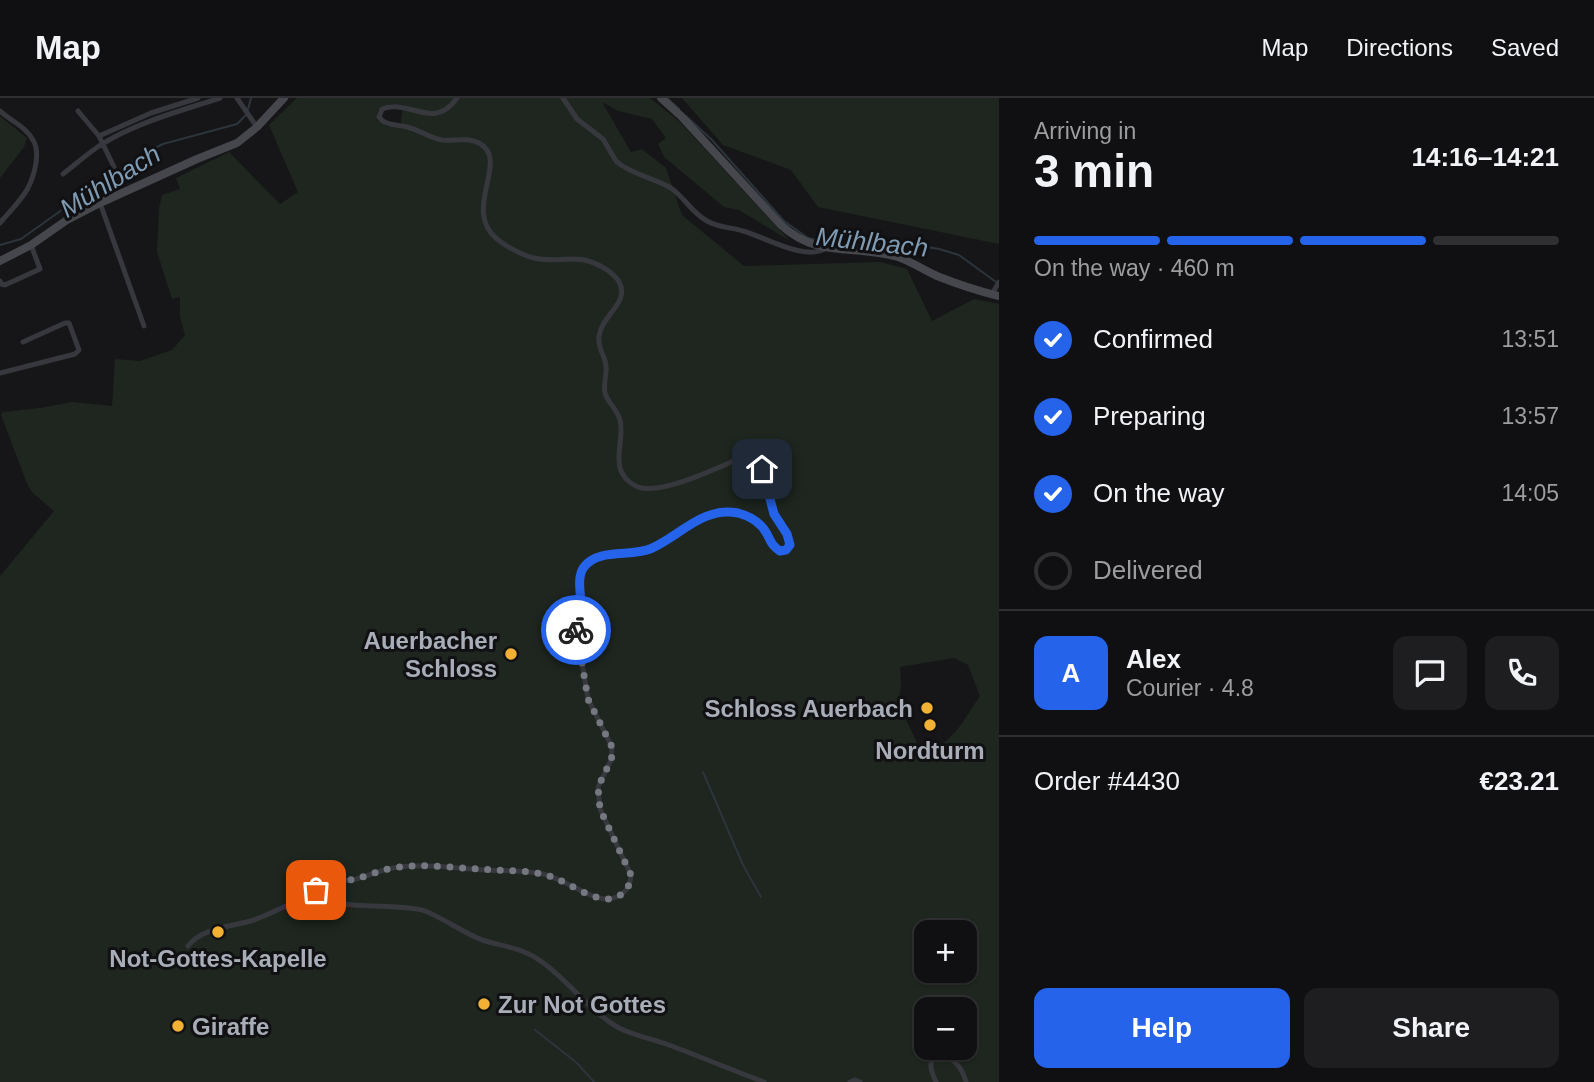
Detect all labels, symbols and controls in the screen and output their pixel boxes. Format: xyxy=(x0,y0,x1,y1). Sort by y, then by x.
text: Map xyxy=(35,29,101,66)
text: Map xyxy=(1262,34,1308,61)
text: Directions xyxy=(1346,34,1453,61)
text: Saved xyxy=(1491,34,1559,61)
text: Arriving in xyxy=(1034,118,1136,144)
water label: Mühlbach xyxy=(54,138,166,224)
text: 14:16–14:21 xyxy=(1412,142,1559,172)
text: 3 min xyxy=(1034,145,1154,197)
water label: Mühlbach xyxy=(814,221,930,263)
text: On the way · 460 m xyxy=(1034,255,1235,281)
icon: check xyxy=(1034,321,1072,359)
text: Confirmed xyxy=(1093,324,1213,354)
text: 13:51 xyxy=(1501,326,1559,352)
icon: check xyxy=(1034,398,1072,436)
text: Preparing xyxy=(1093,401,1206,431)
text: 13:57 xyxy=(1501,403,1559,429)
pin xyxy=(732,439,792,499)
icon: home xyxy=(743,450,781,488)
icon: check xyxy=(1034,475,1072,513)
text: On the way xyxy=(1093,478,1225,508)
text: 14:05 xyxy=(1501,480,1559,506)
text: Delivered xyxy=(1093,555,1203,585)
courier xyxy=(541,595,611,665)
icon: bike xyxy=(557,611,595,649)
place label: Auerbacher Schloss xyxy=(364,627,497,682)
button: chat xyxy=(1393,636,1467,710)
button: phone xyxy=(1485,636,1559,710)
text: Alex xyxy=(1126,644,1181,674)
marker: Auerbacher Schloss xyxy=(503,646,519,662)
text: A xyxy=(1062,658,1080,688)
text: Courier · 4.8 xyxy=(1126,675,1254,701)
place label: Schloss Auerbach xyxy=(704,695,913,722)
marker: Schloss Auerbach xyxy=(919,700,935,716)
marker: Nordturm xyxy=(922,717,938,733)
place label: Nordturm xyxy=(875,737,985,764)
text: Order #4430 xyxy=(1034,766,1180,796)
text: €23.21 xyxy=(1479,766,1559,796)
pin xyxy=(286,860,346,920)
icon: bag xyxy=(297,871,335,909)
map controls xyxy=(914,920,977,1060)
button: + xyxy=(914,920,977,983)
marker: Not-Gottes-Kapelle xyxy=(210,924,226,940)
place label: Not-Gottes-Kapelle xyxy=(109,945,327,972)
button: Help xyxy=(1034,988,1290,1068)
button: Share xyxy=(1304,988,1559,1068)
place label: Zur Not Gottes xyxy=(498,991,666,1018)
marker: Zur Not Gottes xyxy=(476,996,492,1012)
button: − xyxy=(914,997,977,1060)
place label: Giraffe xyxy=(192,1013,269,1040)
marker: Giraffe xyxy=(170,1018,186,1034)

